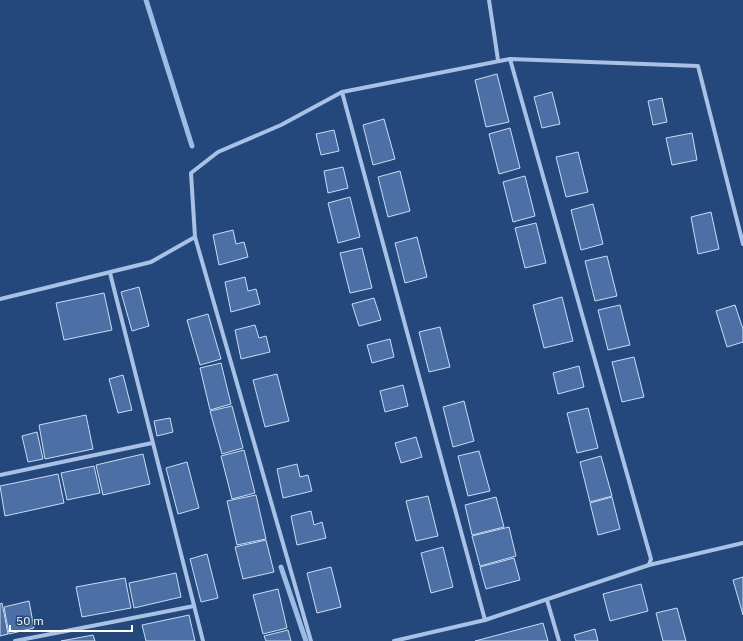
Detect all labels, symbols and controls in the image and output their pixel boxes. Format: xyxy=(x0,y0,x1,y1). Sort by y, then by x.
scale bar xyxy=(10,607,132,633)
text: 50 m xyxy=(16,613,44,628)

